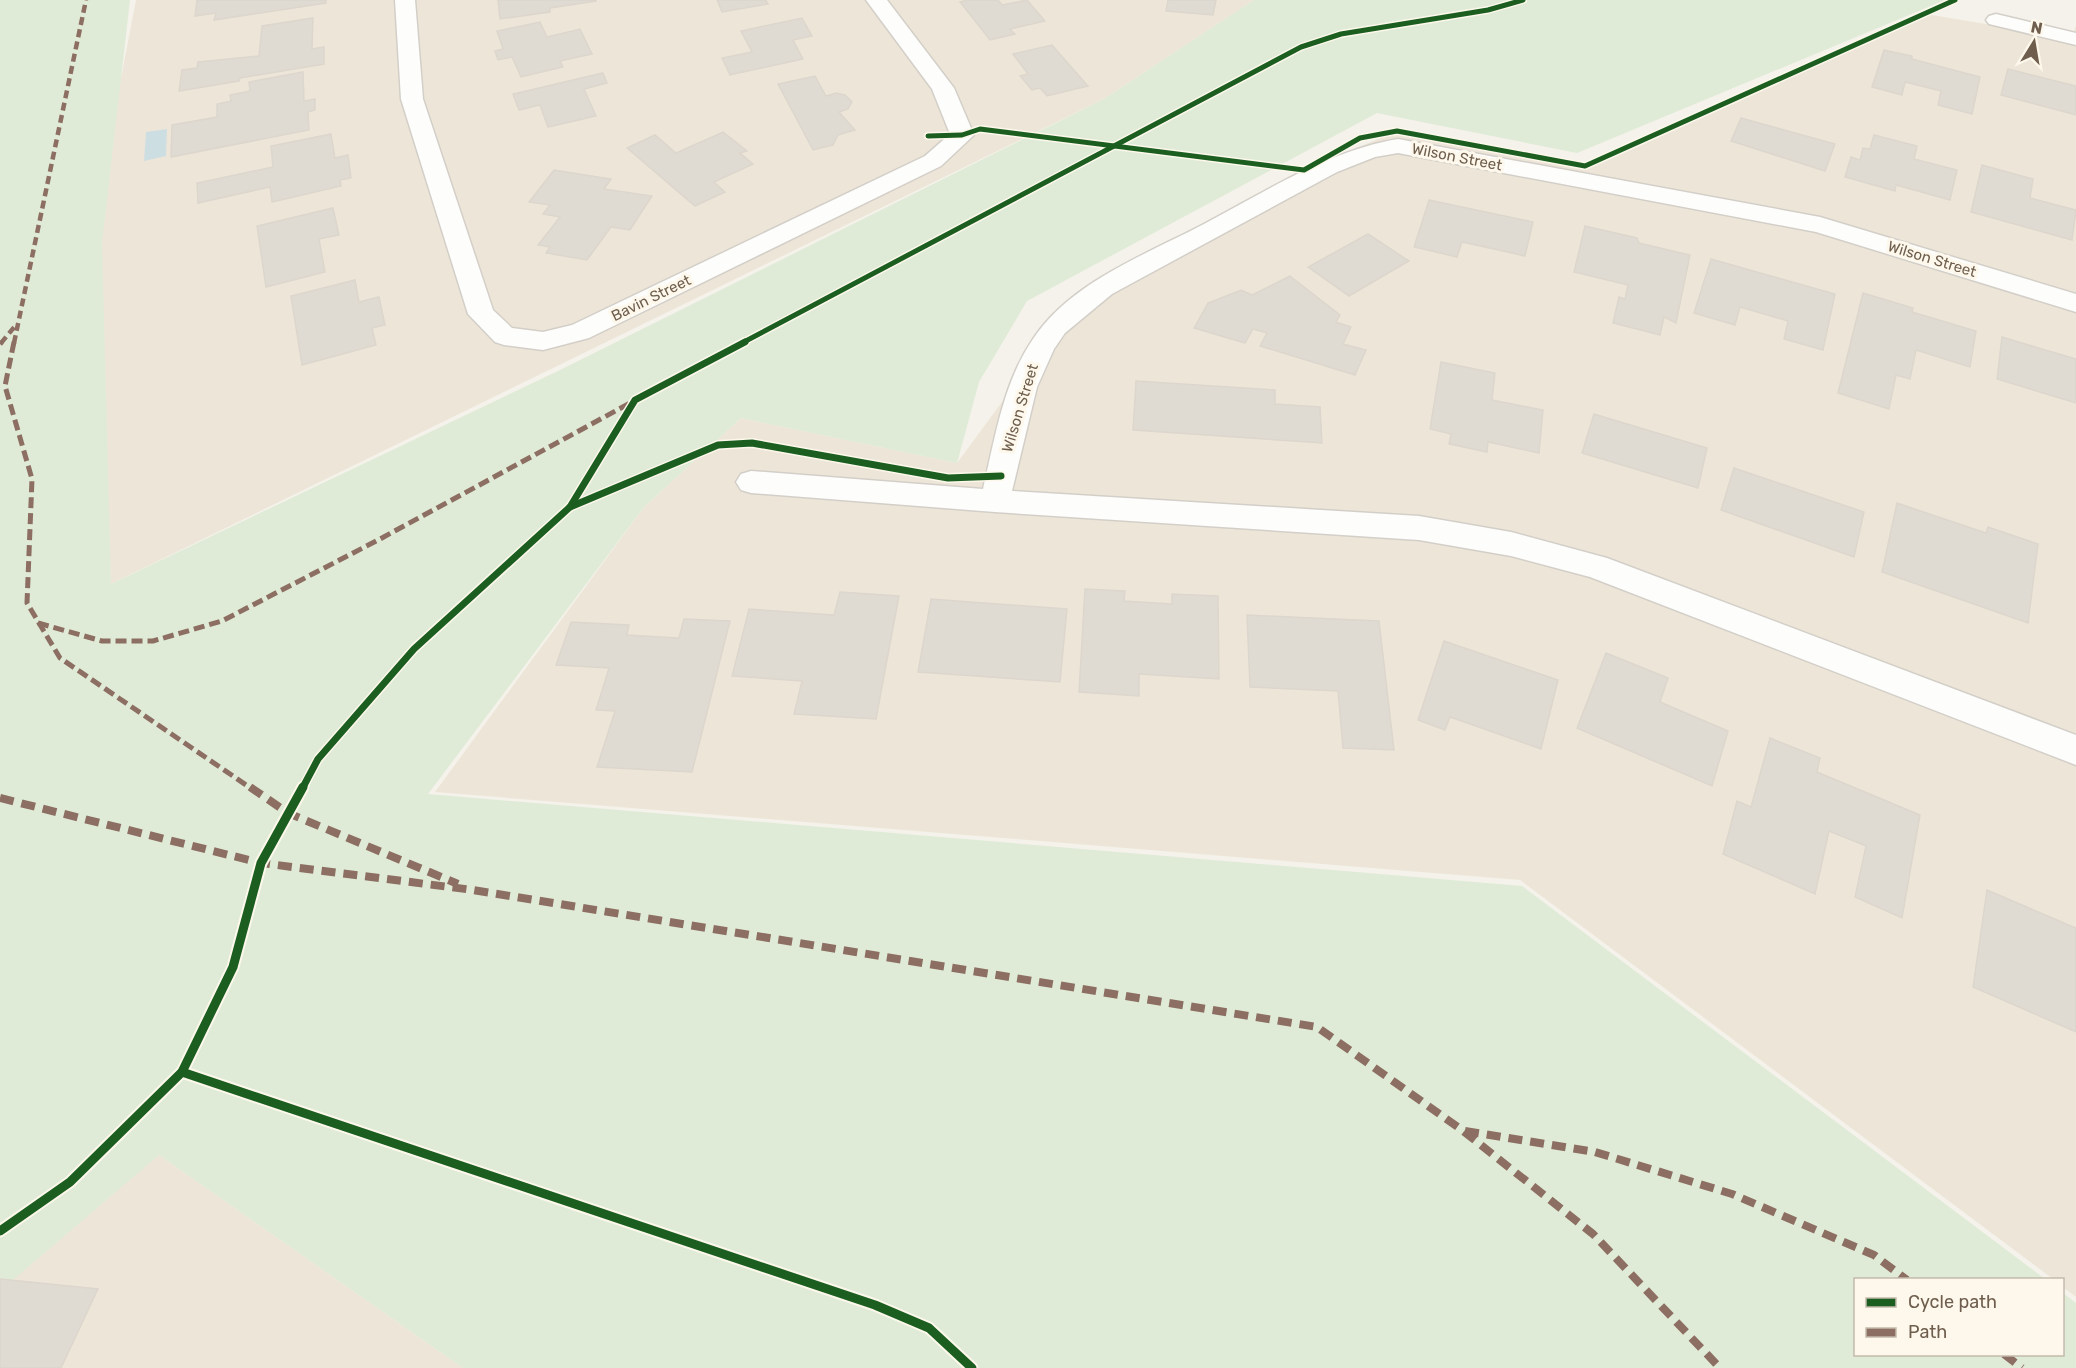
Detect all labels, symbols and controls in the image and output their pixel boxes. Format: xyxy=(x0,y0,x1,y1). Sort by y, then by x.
north arrow xyxy=(2004,12,2064,72)
text: N xyxy=(2029,17,2044,38)
street label: Wilson Street xyxy=(1410,139,1504,175)
street label: Wilson Street xyxy=(1886,237,1979,281)
street label: Bavin Street xyxy=(608,271,694,325)
street label: Wilson Street xyxy=(998,361,1042,454)
legend xyxy=(1854,1278,2064,1356)
text: Cycle path xyxy=(1908,1291,1997,1313)
text: Path xyxy=(1908,1321,1947,1343)

